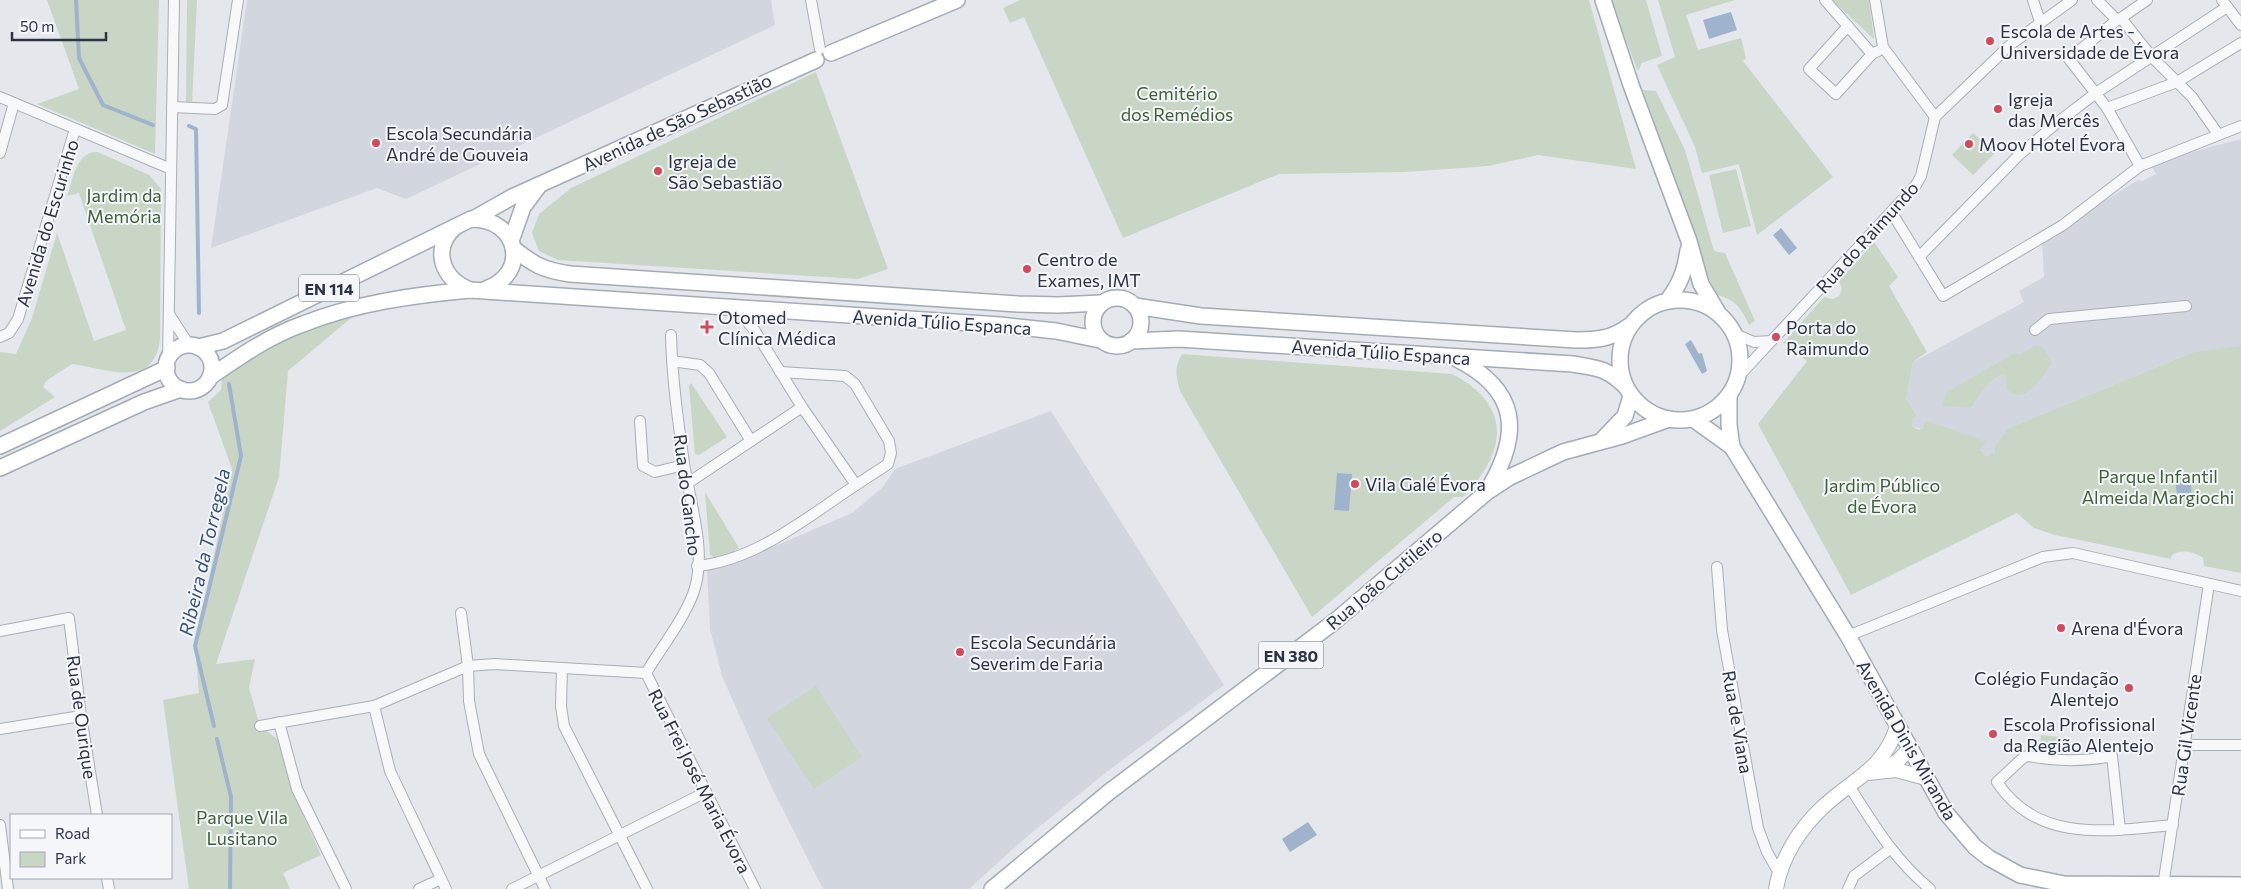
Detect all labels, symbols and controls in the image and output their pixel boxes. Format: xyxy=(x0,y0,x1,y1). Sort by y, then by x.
scale bar xyxy=(12,10,106,42)
text: 50 m xyxy=(20,17,54,35)
place label: Escola de Artes - Universidade de Évora xyxy=(2000,20,2179,63)
marker: Escola de Artes - Universidade de Évora xyxy=(1984,35,1996,47)
street label: Avenida de São Sebastião xyxy=(579,68,775,176)
park label: Cemitério dos Remédios xyxy=(1121,82,1233,125)
place label: Igreja das Mercês xyxy=(2008,88,2100,131)
marker: Igreja das Mercês xyxy=(1992,103,2004,115)
place label: Escola Secundária André de Gouveia xyxy=(386,122,532,165)
place label: Moov Hotel Évora xyxy=(1979,133,2125,155)
street label: Avenida do Escurinho xyxy=(11,137,83,309)
marker: Escola Secundária André de Gouveia xyxy=(370,137,382,149)
marker: Moov Hotel Évora xyxy=(1963,138,1975,150)
place label: Igreja de São Sebastião xyxy=(668,150,782,193)
marker: Igreja de São Sebastião xyxy=(652,165,664,177)
street label: Rua do Raimundo xyxy=(1811,177,1923,297)
park label: Jardim da Memória xyxy=(86,184,162,227)
place label: Centro de Exames, IMT xyxy=(1037,248,1141,291)
marker: Centro de Exames, IMT xyxy=(1021,263,1033,275)
road number: EN 114 xyxy=(299,274,359,302)
street label: Avenida Túlio Espanca xyxy=(852,305,1032,339)
place label: Otomed Clínica Médica xyxy=(718,306,836,349)
place label: Porta do Raimundo xyxy=(1786,316,1869,359)
marker: Otomed Clínica Médica xyxy=(700,320,714,334)
marker: Porta do Raimundo xyxy=(1770,331,1782,343)
street label: Avenida Túlio Espanca xyxy=(1291,335,1471,369)
street label: Rua do Gancho xyxy=(670,433,706,557)
park label: Parque Infantil Almeida Margiochi xyxy=(2082,465,2234,508)
water label: Ribeira da Torregela xyxy=(174,466,234,638)
place label: Vila Galé Évora xyxy=(1365,473,1486,495)
park label: Jardim Público de Évora xyxy=(1824,474,1940,517)
marker: Vila Galé Évora xyxy=(1349,478,1361,490)
street label: Rua João Cutileiro xyxy=(1321,524,1447,634)
place label: Arena d'Évora xyxy=(2071,617,2184,639)
marker: Arena d'Évora xyxy=(2055,622,2067,634)
place label: Escola Secundária Severim de Faria xyxy=(970,631,1116,674)
road number: EN 380 xyxy=(1258,642,1324,668)
marker: Escola Secundária Severim de Faria xyxy=(954,646,966,658)
street label: Rua de Ourique xyxy=(62,654,102,780)
street label: Avenida Dinis Miranda xyxy=(1852,656,1962,824)
place label: Colégio Fundação Alentejo xyxy=(1974,667,2119,710)
street label: Rua de Viana xyxy=(1718,669,1758,775)
street label: Rua Gil Vicente xyxy=(2167,672,2205,798)
marker: Colégio Fundação Alentejo xyxy=(2123,682,2135,694)
street label: Rua Frei José Maria Évora xyxy=(644,685,756,877)
place label: Escola Profissional da Região Alentejo xyxy=(2003,713,2156,756)
marker: Escola Profissional da Região Alentejo xyxy=(1987,728,1999,740)
park label: Parque Vila Lusitano xyxy=(196,806,288,849)
legend xyxy=(10,814,172,879)
text: Road xyxy=(55,824,90,842)
text: Park xyxy=(55,849,86,867)

